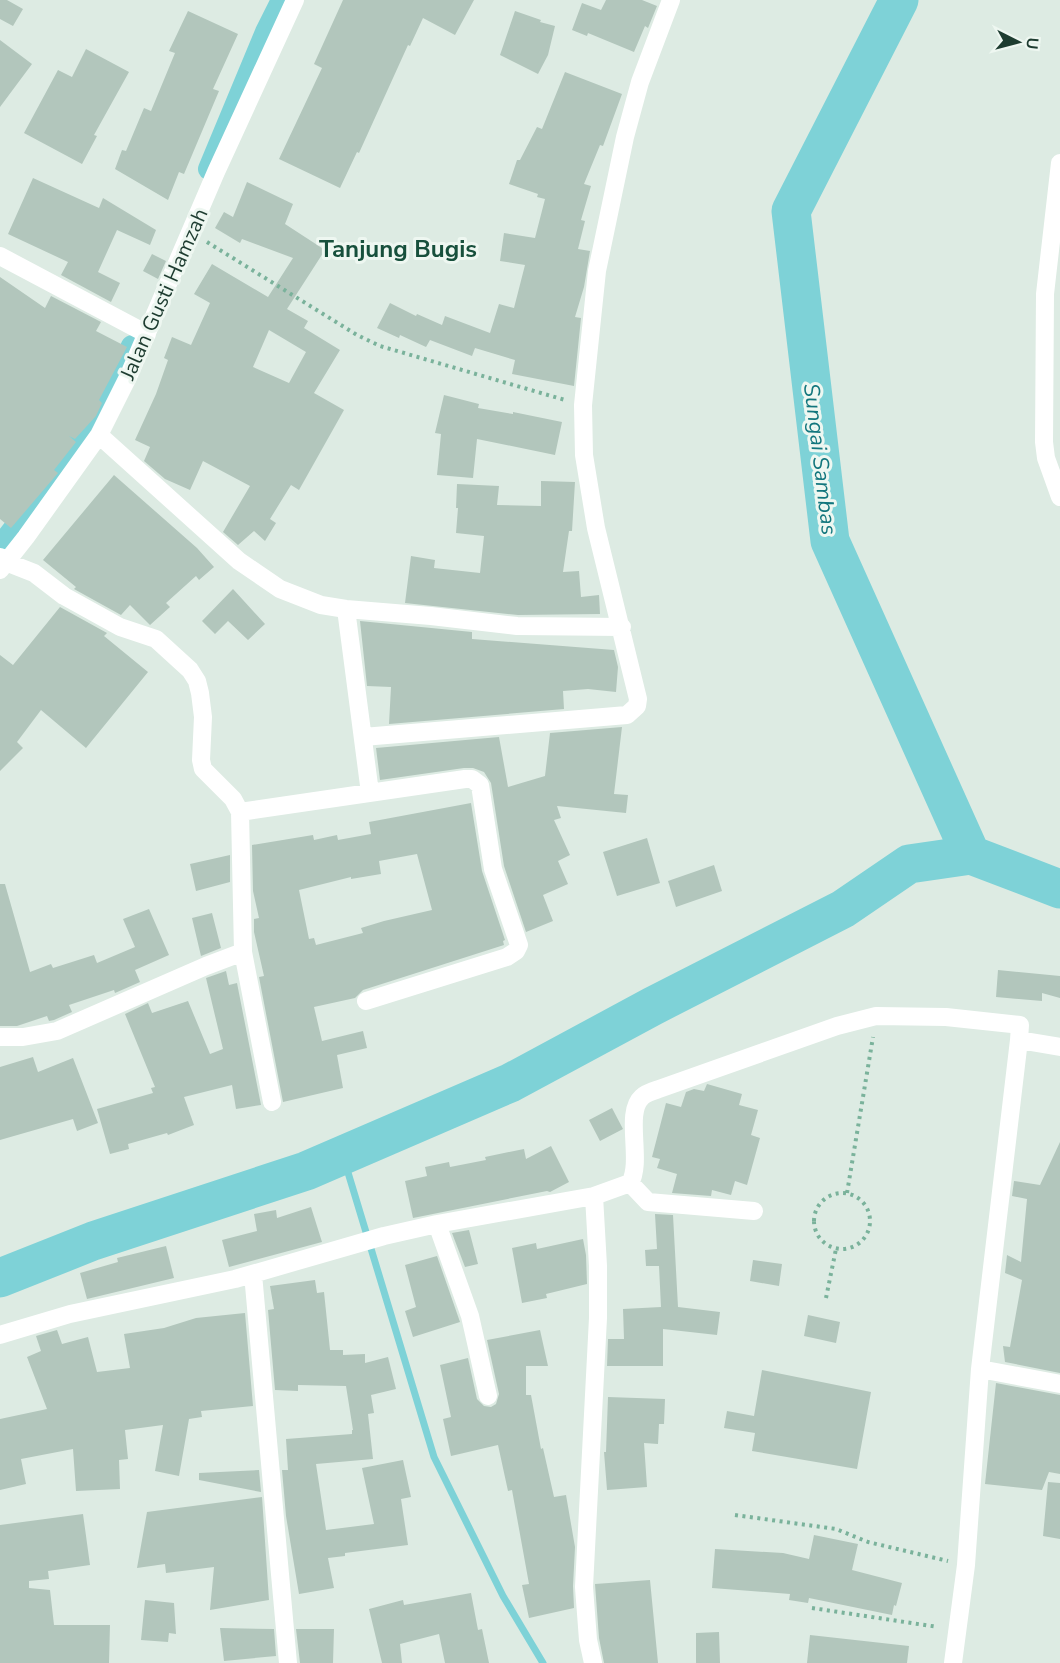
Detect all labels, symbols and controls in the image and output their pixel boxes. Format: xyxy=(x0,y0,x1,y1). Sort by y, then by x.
north arrow xyxy=(988,12,1048,72)
text: U xyxy=(1020,36,1043,50)
street label: Jalan Gusti Hamzah xyxy=(113,204,214,385)
district label: Tanjung Bugis xyxy=(319,233,477,265)
water label: Sungai Sambas xyxy=(796,381,844,537)

